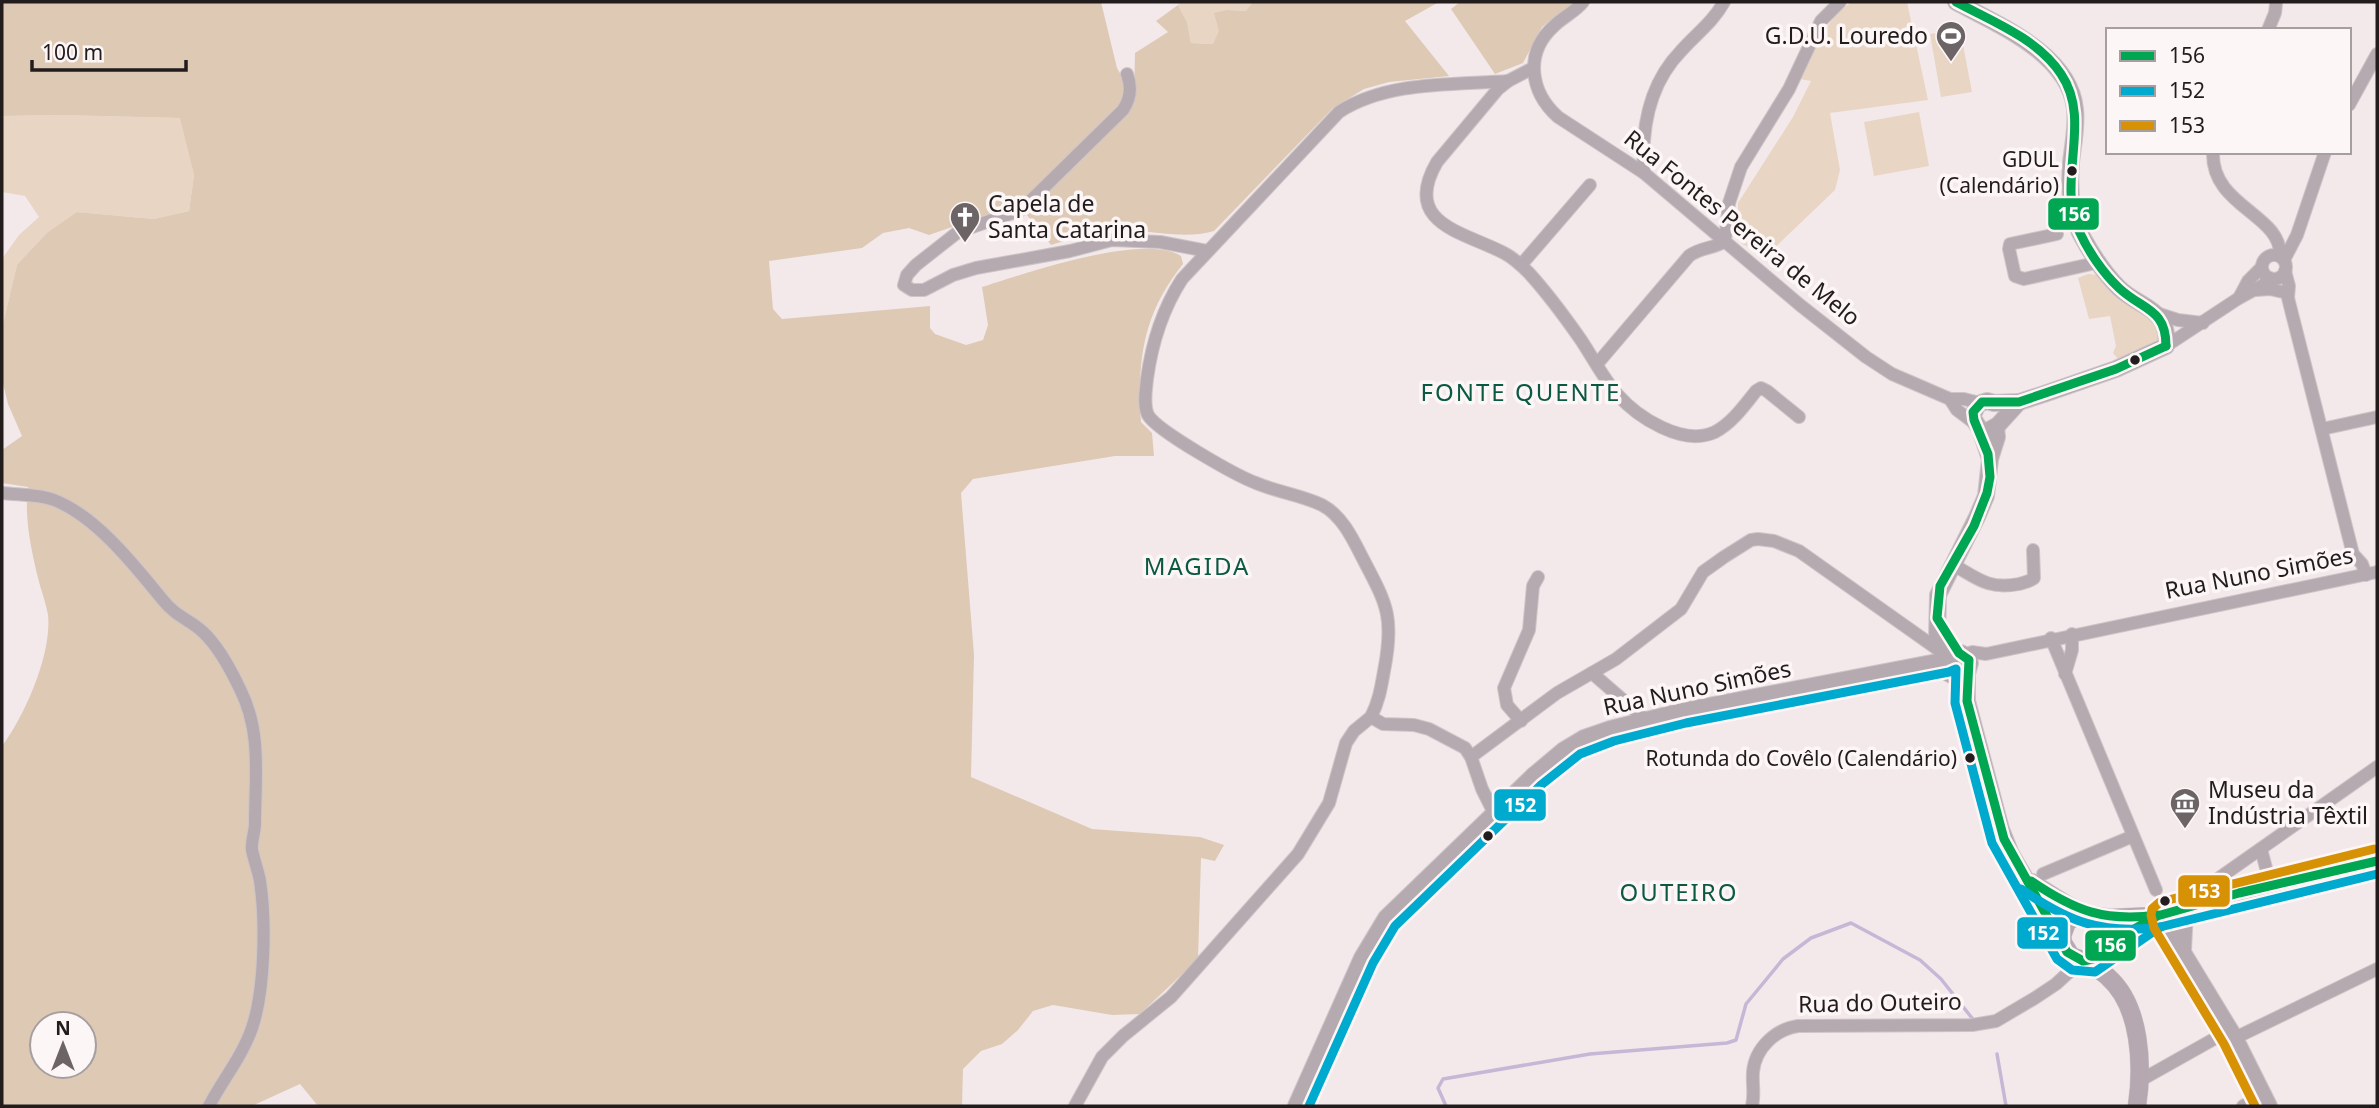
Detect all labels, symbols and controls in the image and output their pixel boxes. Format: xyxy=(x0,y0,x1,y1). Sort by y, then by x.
place label: G.D.U. Louredo xyxy=(1765,19,1928,51)
sports icon: G.D.U. Louredo xyxy=(1934,19,1968,63)
scale bar xyxy=(32,28,186,72)
legend xyxy=(2106,28,2351,154)
text: 100 m xyxy=(42,38,103,66)
text: 156 xyxy=(2169,41,2205,69)
text: 152 xyxy=(2169,76,2205,104)
text: 153 xyxy=(2169,111,2205,139)
street label: Rua Fontes Pereira de Melo xyxy=(1618,122,1867,333)
place label: GDUL (Calendário) xyxy=(1940,145,2059,199)
marker: GDUL (Calendário) xyxy=(2065,164,2079,178)
place label: Capela de Santa Catarina xyxy=(988,187,1146,245)
line badge: 156 xyxy=(2047,197,2100,231)
church icon: Capela de Santa Catarina xyxy=(948,200,982,244)
text: 156 xyxy=(2058,201,2090,227)
unlabelled marker xyxy=(2128,353,2142,367)
district label: FONTE QUENTE xyxy=(1421,375,1621,408)
street label: Rua Nuno Simões xyxy=(2162,538,2356,606)
district label: MAGIDA xyxy=(1144,549,1250,582)
street label: Rua Nuno Simões xyxy=(1600,651,1794,723)
place label: Rotunda do Covêlo (Calendário) xyxy=(1645,744,1957,772)
marker: Rotunda do Covêlo (Calendário) xyxy=(1963,751,1977,765)
place label: Museu da Indústria Têxtil xyxy=(2208,773,2368,831)
museum icon: Museu da Indústria Têxtil xyxy=(2168,786,2202,830)
line badge: 152 xyxy=(1493,788,1547,822)
text: 152 xyxy=(1504,792,1536,818)
unlabelled marker xyxy=(1481,829,1495,843)
line badge: 153 xyxy=(2177,874,2231,908)
district label: OUTEIRO xyxy=(1620,875,1738,908)
text: 153 xyxy=(2188,878,2220,904)
unlabelled marker xyxy=(2158,894,2172,908)
line badge: 152 xyxy=(2016,916,2069,950)
text: 152 xyxy=(2027,920,2059,946)
line badge: 156 xyxy=(2084,929,2137,962)
text: 156 xyxy=(2094,932,2126,958)
street label: Rua do Outeiro xyxy=(1798,985,1962,1019)
north arrow xyxy=(28,1010,98,1080)
text: N xyxy=(55,1015,71,1041)

